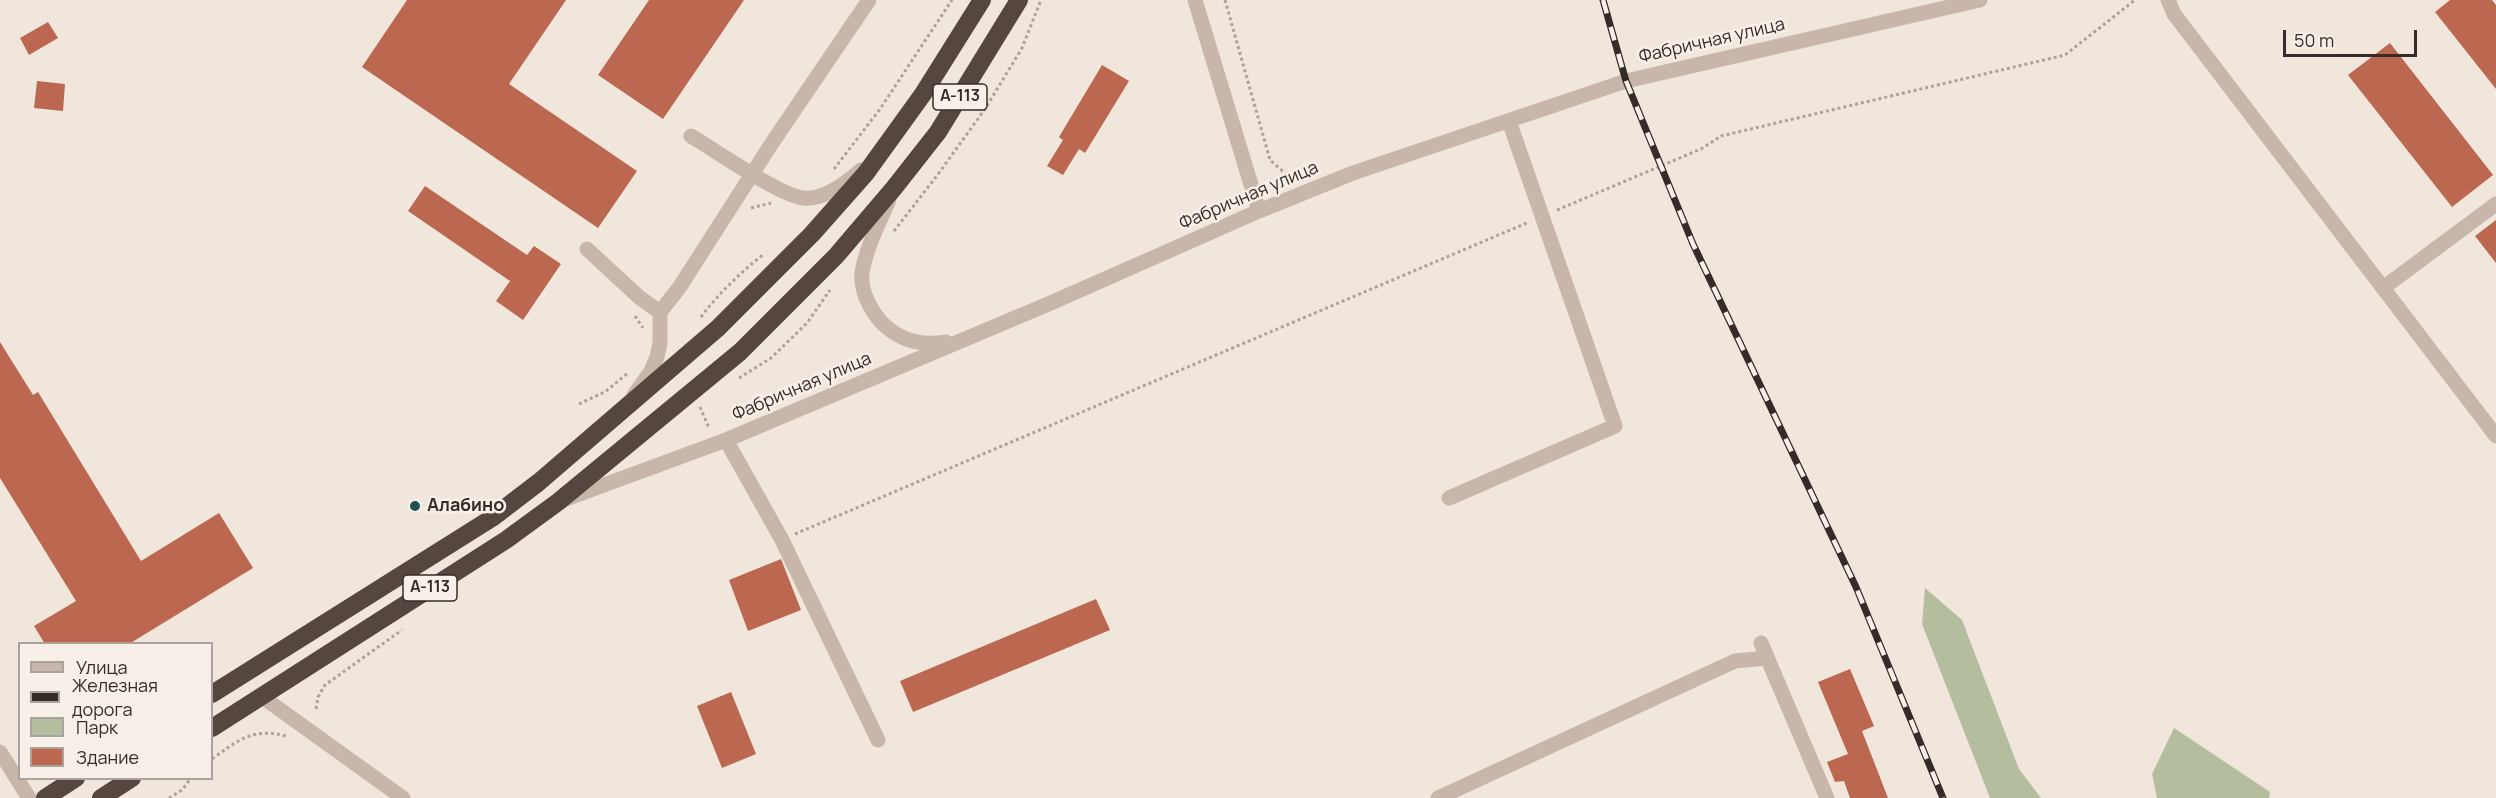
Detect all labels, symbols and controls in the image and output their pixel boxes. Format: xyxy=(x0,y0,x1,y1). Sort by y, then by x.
street label: Фабричная улица xyxy=(1637,14,1787,68)
scale bar xyxy=(2286,18,2420,56)
text: 50 m xyxy=(2294,28,2334,52)
road number: А-113 xyxy=(933,84,987,110)
street label: Фабричная улица xyxy=(1176,157,1322,235)
street label: Фабричная улица xyxy=(729,348,875,426)
place label: Алабино xyxy=(427,495,504,517)
marker: Алабино xyxy=(408,499,422,513)
road number: А-113 xyxy=(403,575,457,601)
legend xyxy=(18,642,213,780)
text: Улица xyxy=(76,655,128,679)
text: Железная дорога xyxy=(72,673,158,721)
text: Парк xyxy=(76,715,118,739)
text: Здание xyxy=(76,745,139,769)

